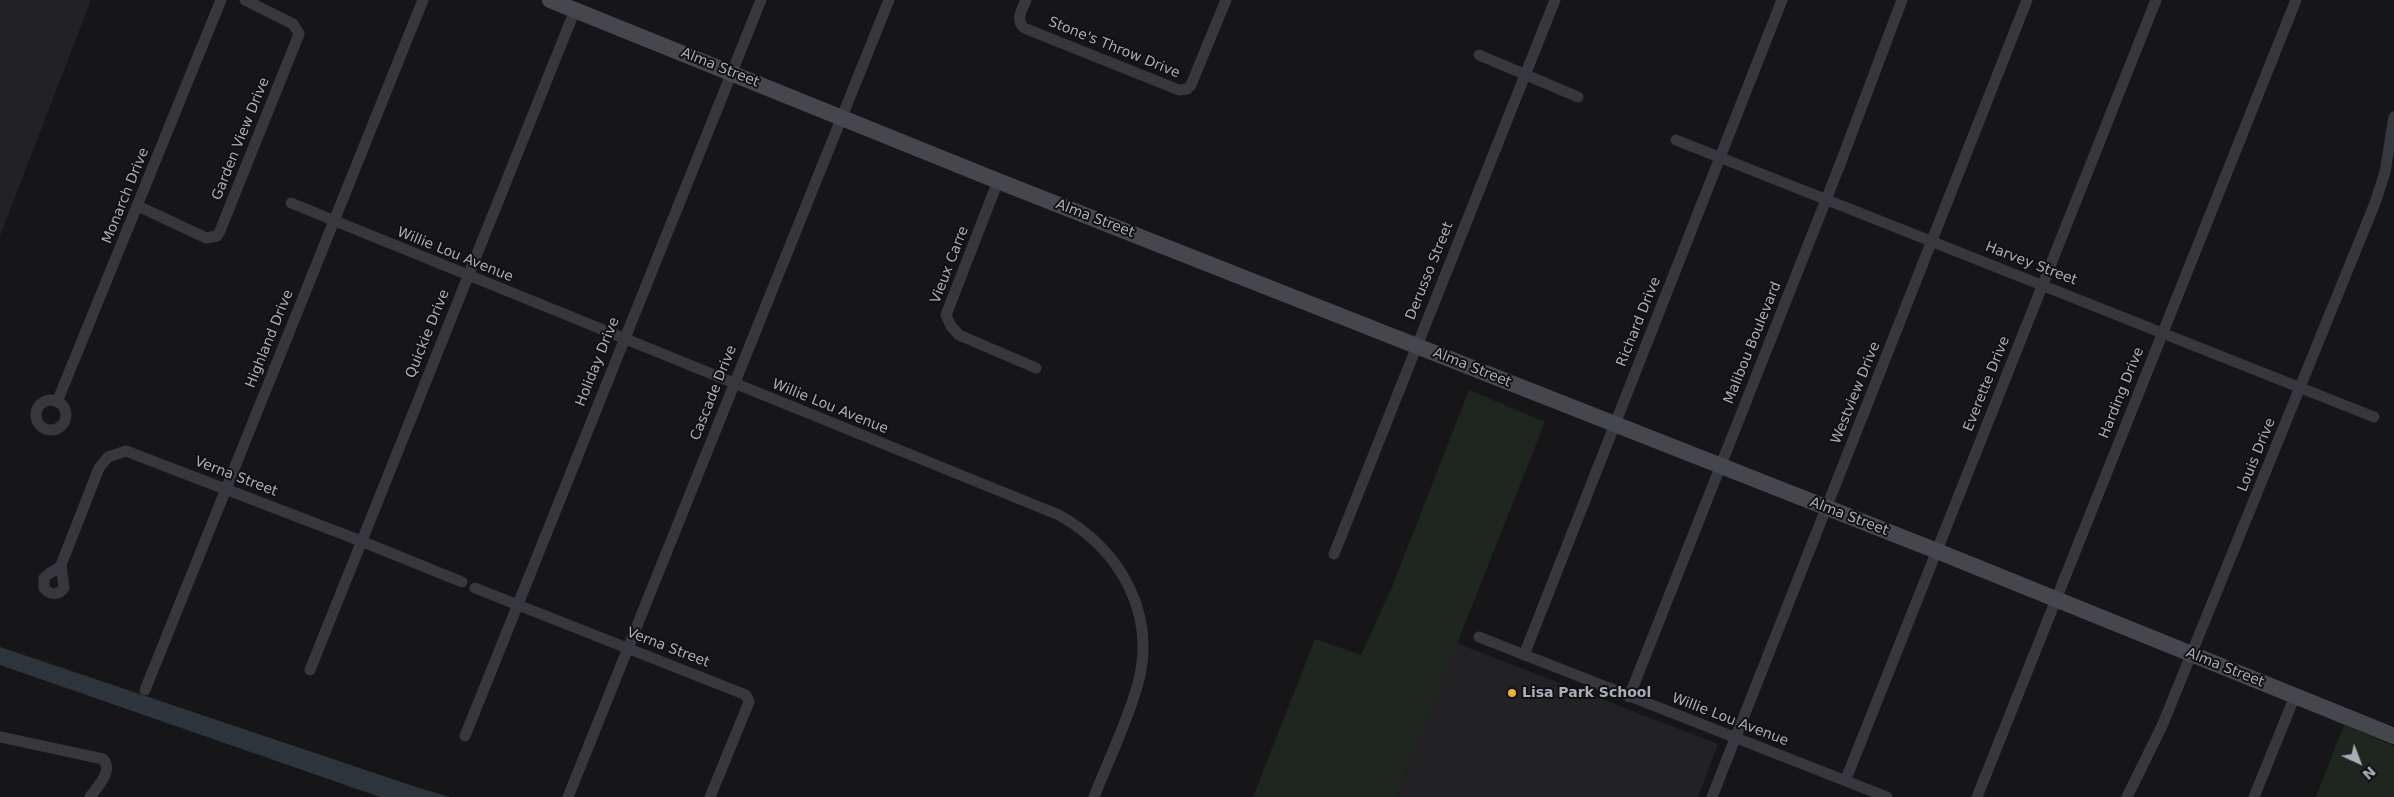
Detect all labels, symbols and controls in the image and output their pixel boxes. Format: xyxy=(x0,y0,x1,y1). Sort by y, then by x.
street label: Stone's Throw Drive xyxy=(1046,14,1182,82)
street label: Alma Street xyxy=(679,45,761,91)
street label: Garden View Drive xyxy=(209,75,273,203)
street label: Monarch Drive xyxy=(99,146,153,246)
street label: Alma Street xyxy=(1053,196,1137,242)
street label: Derusso Street xyxy=(1403,220,1457,322)
street label: Willie Lou Avenue xyxy=(395,224,515,286)
street label: Vieux Carre xyxy=(928,224,972,306)
street label: Harvey Street xyxy=(1983,239,2079,289)
street label: Richard Drive xyxy=(1613,275,1665,369)
street label: Malibou Boulevard xyxy=(1721,280,1785,406)
street label: Quickie Drive xyxy=(403,287,453,381)
street label: Highland Drive xyxy=(243,288,297,390)
street label: Holiday Drive xyxy=(573,315,623,409)
street label: Everette Drive xyxy=(1960,334,2014,434)
street label: Westview Drive xyxy=(1828,340,1884,446)
street label: Cascade Drive xyxy=(687,343,741,443)
street label: Alma Street xyxy=(1431,345,1513,391)
street label: Harding Drive xyxy=(2096,345,2148,441)
street label: Willie Lou Avenue xyxy=(770,376,890,438)
street label: Louis Drive xyxy=(2235,416,2279,494)
street label: Verna Street xyxy=(192,454,280,500)
street label: Alma Street xyxy=(1807,494,1891,540)
street label: Verna Street xyxy=(624,625,712,671)
street label: Alma Street xyxy=(2184,645,2266,691)
place label: Lisa Park School xyxy=(1522,685,1651,701)
marker: Lisa Park School xyxy=(1506,687,1518,699)
street label: Willie Lou Avenue xyxy=(1669,690,1791,750)
north arrow xyxy=(2334,737,2384,787)
text: N xyxy=(2359,763,2379,783)

